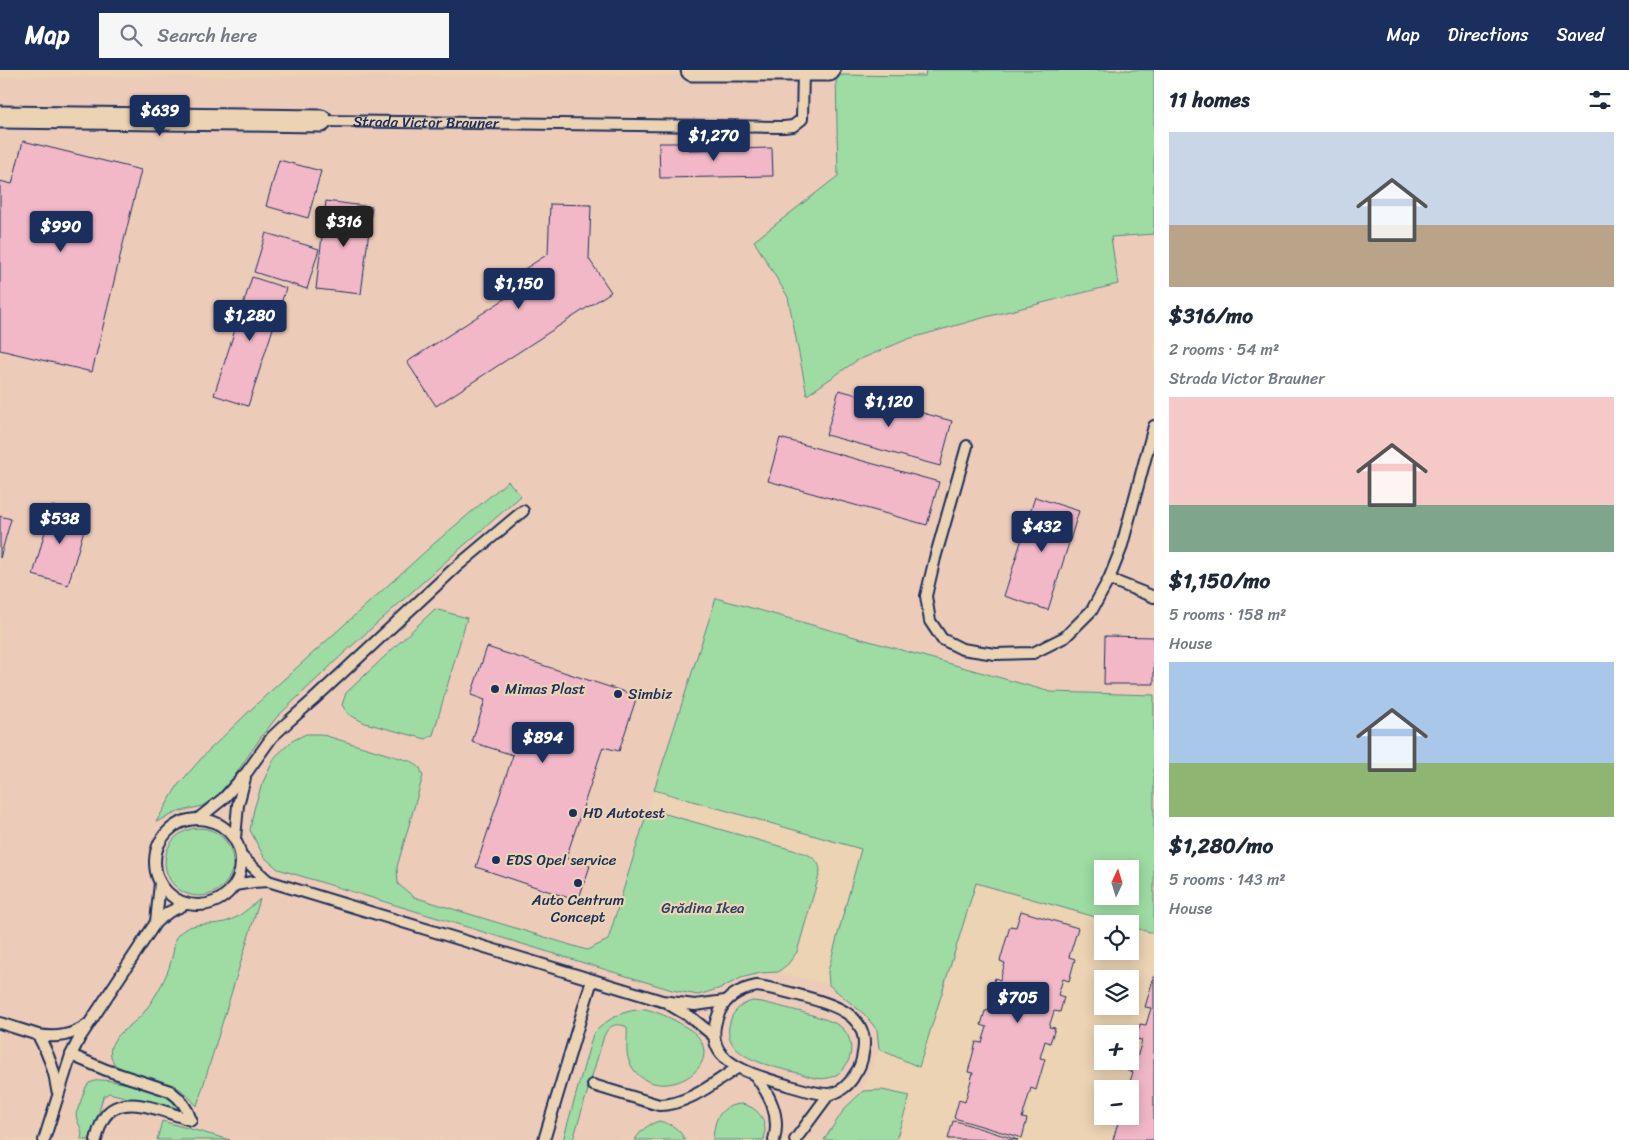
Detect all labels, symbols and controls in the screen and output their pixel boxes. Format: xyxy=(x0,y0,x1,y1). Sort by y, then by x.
search box xyxy=(99,13,449,58)
text: Map xyxy=(25,14,69,56)
text: Search here xyxy=(157,19,257,52)
text: Map xyxy=(1387,19,1420,51)
text: Directions xyxy=(1448,19,1529,51)
text: Saved xyxy=(1557,19,1604,51)
icon: search xyxy=(117,21,145,49)
text: 11 homes xyxy=(1169,81,1250,119)
icon: filters xyxy=(1586,86,1614,114)
pin: $639 xyxy=(130,94,190,137)
text: $639 xyxy=(141,96,179,125)
street label: Strada Victor Brauner xyxy=(353,108,500,136)
pin: $1,270 xyxy=(673,119,755,162)
text: $1,270 xyxy=(689,121,739,150)
icon: home xyxy=(1347,165,1437,255)
pin: $316 xyxy=(314,206,374,248)
text: $316 xyxy=(326,207,362,236)
pin: $990 xyxy=(31,210,91,253)
text: $990 xyxy=(41,212,81,241)
pin: $1,150 xyxy=(478,268,560,310)
text: $1,150 xyxy=(495,269,543,298)
text: $316/mo xyxy=(1169,297,1253,335)
pin: $1,280 xyxy=(209,300,291,342)
text: $1,280 xyxy=(225,301,275,330)
text: 2 rooms · 54 m² xyxy=(1169,335,1279,364)
text: Strada Victor Brauner xyxy=(1169,364,1325,393)
pin: $1,120 xyxy=(848,386,930,428)
text: $1,120 xyxy=(865,387,913,416)
icon: home xyxy=(1347,430,1437,520)
pin: $538 xyxy=(30,502,90,545)
text: $538 xyxy=(41,504,79,533)
pin: $432 xyxy=(1012,510,1072,553)
text: $432 xyxy=(1023,512,1061,541)
text: $1,150/mo xyxy=(1169,562,1270,600)
text: 5 rooms · 158 m² xyxy=(1169,600,1286,629)
text: House xyxy=(1169,629,1212,658)
place label: Mimas Plast xyxy=(505,676,586,702)
place label: Simbiz xyxy=(628,681,673,707)
marker: Mimas Plast xyxy=(489,683,501,695)
marker: Simbiz xyxy=(612,688,624,700)
icon: home xyxy=(1347,695,1437,785)
pin: $894 xyxy=(513,722,573,764)
text: $894 xyxy=(523,723,563,752)
place label: HD Autotest xyxy=(583,800,665,826)
marker: HD Autotest xyxy=(567,807,579,819)
text: $1,280/mo xyxy=(1169,827,1273,865)
place label: EDS Opel service xyxy=(506,847,617,873)
marker: EDS Opel service xyxy=(490,854,502,866)
north arrow xyxy=(1094,860,1139,905)
map controls xyxy=(1094,860,1139,1125)
text: 5 rooms · 143 m² xyxy=(1169,865,1286,894)
marker: Auto Centrum Concept xyxy=(572,877,584,889)
place label: Auto Centrum Concept xyxy=(531,887,624,930)
text: House xyxy=(1169,894,1212,923)
park label: Grădina Ikea xyxy=(661,895,745,921)
button: locate xyxy=(1094,915,1139,960)
button: layers xyxy=(1094,970,1139,1015)
pin: $705 xyxy=(988,982,1048,1024)
text: $705 xyxy=(998,983,1038,1012)
button: + xyxy=(1094,1025,1139,1070)
button: − xyxy=(1094,1080,1139,1125)

